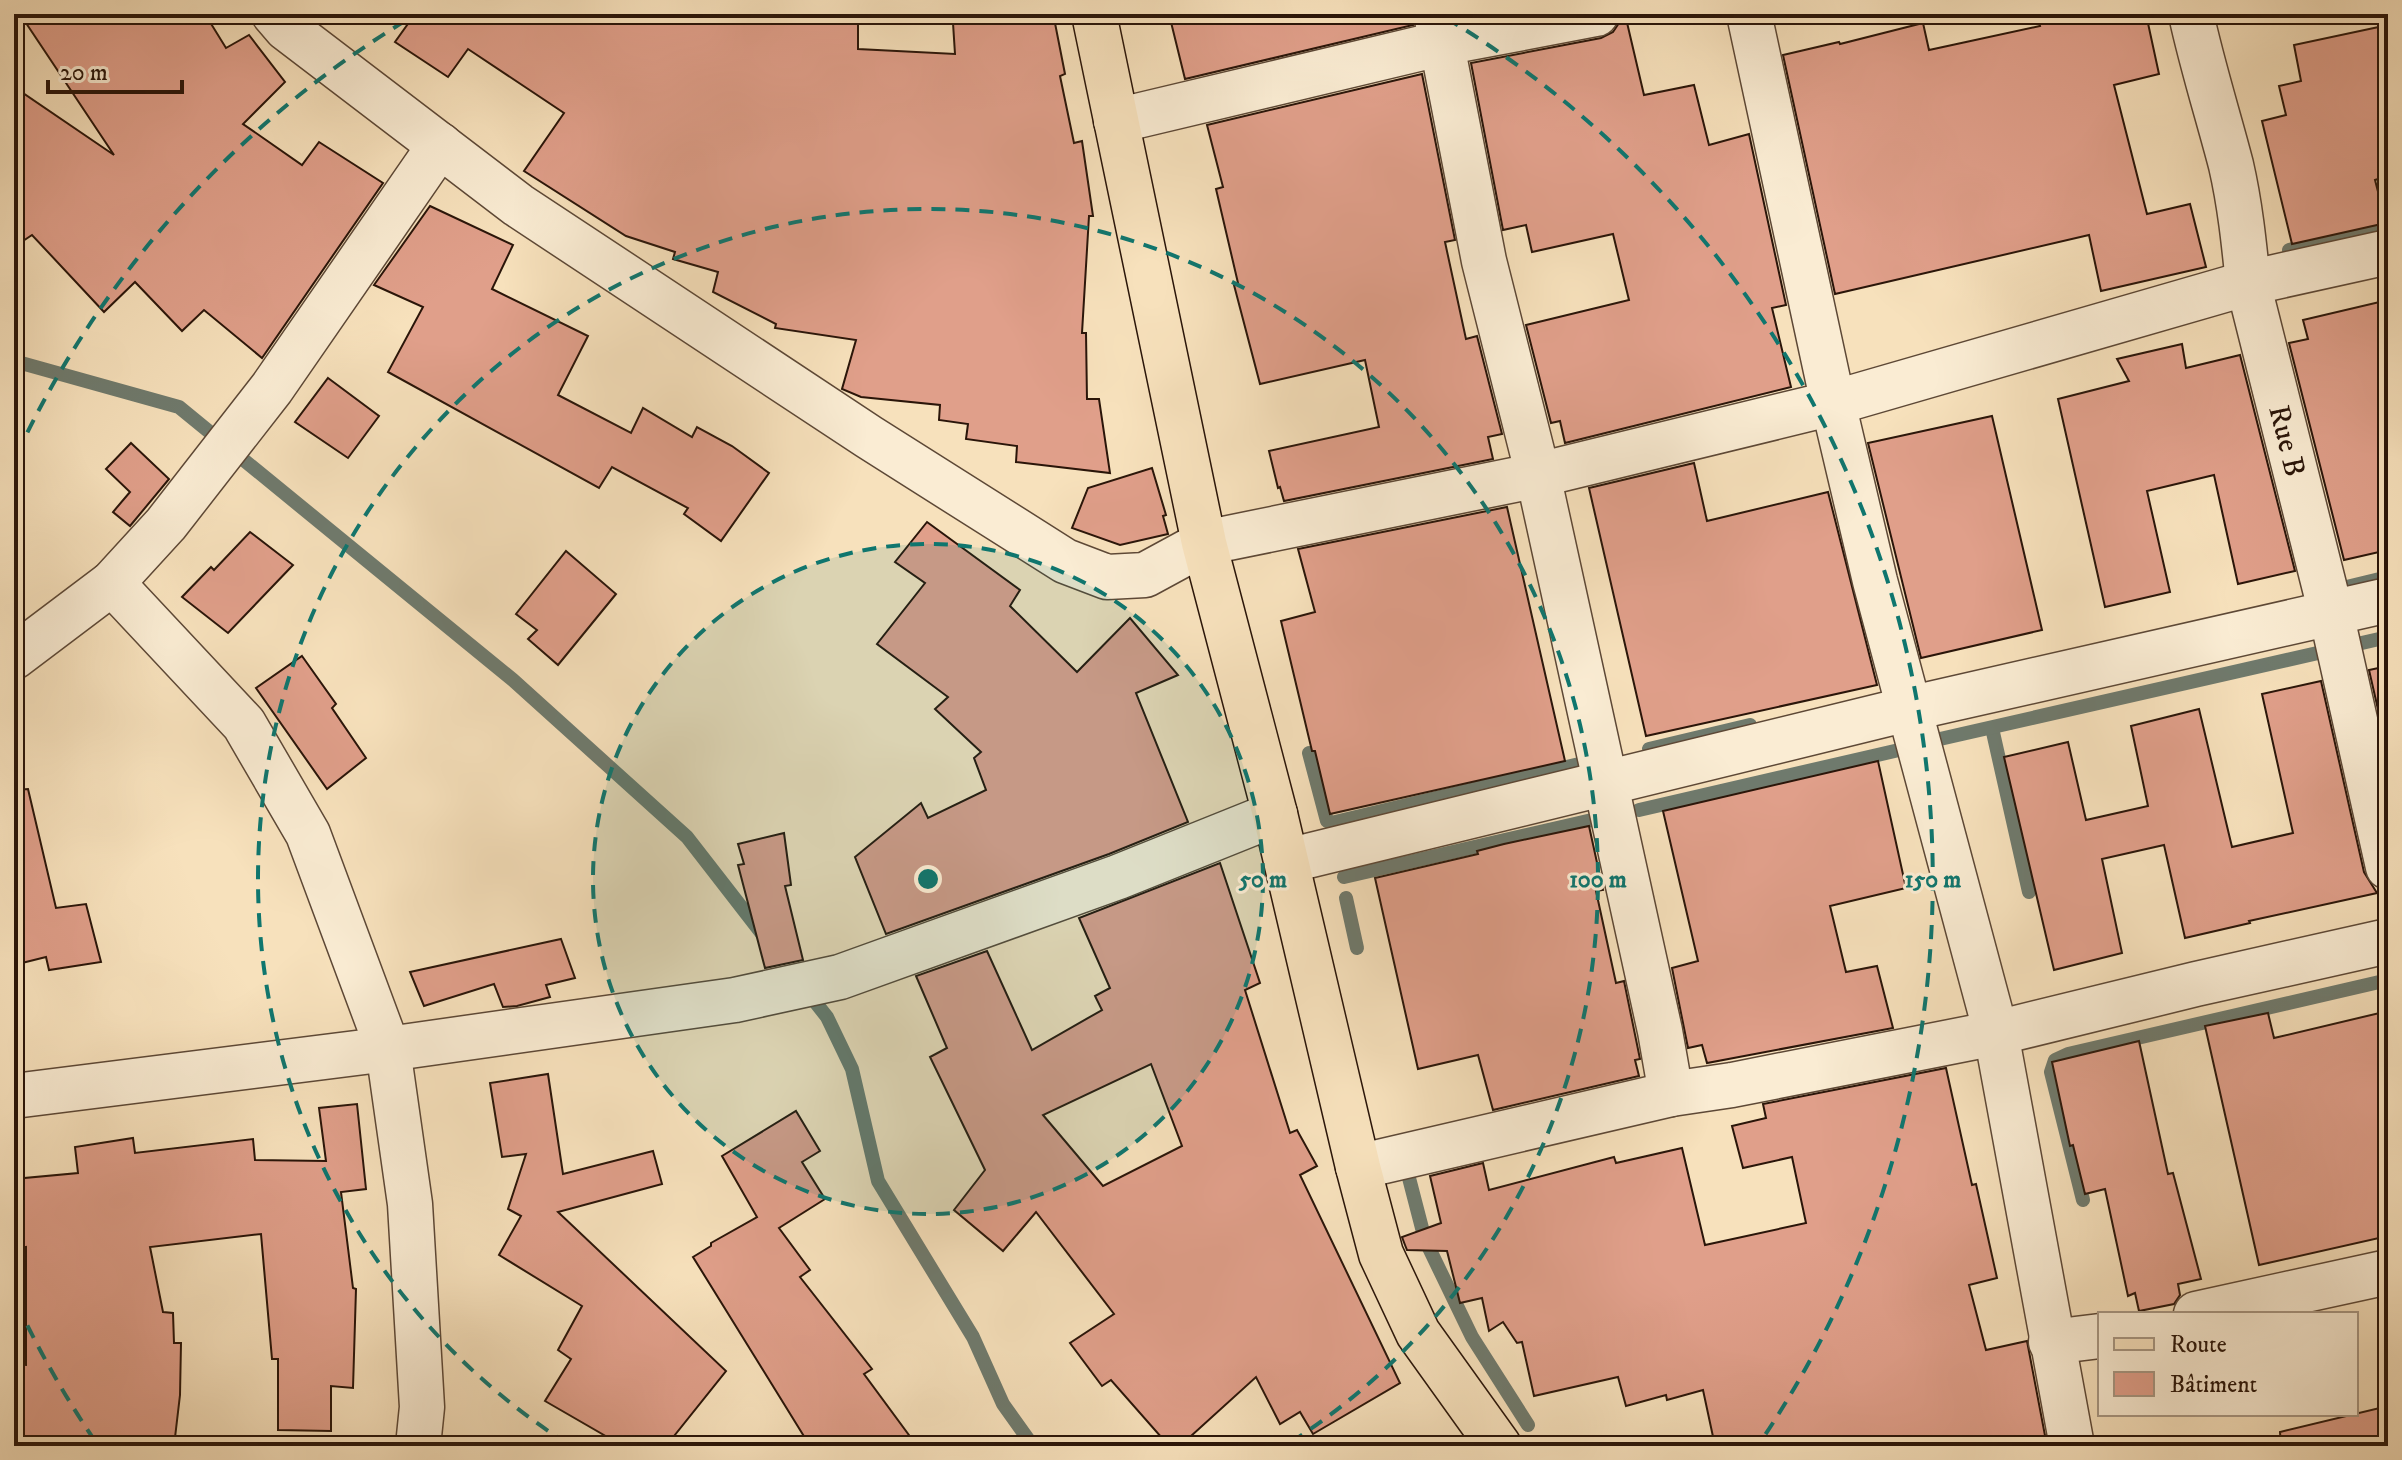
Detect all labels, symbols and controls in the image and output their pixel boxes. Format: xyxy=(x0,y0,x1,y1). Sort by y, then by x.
scale bar xyxy=(48,44,182,94)
text: 20 m xyxy=(60,58,108,88)
street label: Rue B xyxy=(2259,401,2313,481)
centre of rings xyxy=(914,865,942,893)
text: 50 m xyxy=(1238,865,1287,895)
text: 100 m xyxy=(1569,865,1627,895)
text: 150 m xyxy=(1905,865,1961,895)
legend xyxy=(2098,1312,2358,1416)
text: Route xyxy=(2170,1330,2227,1360)
text: Bâtiment xyxy=(2170,1370,2258,1400)

